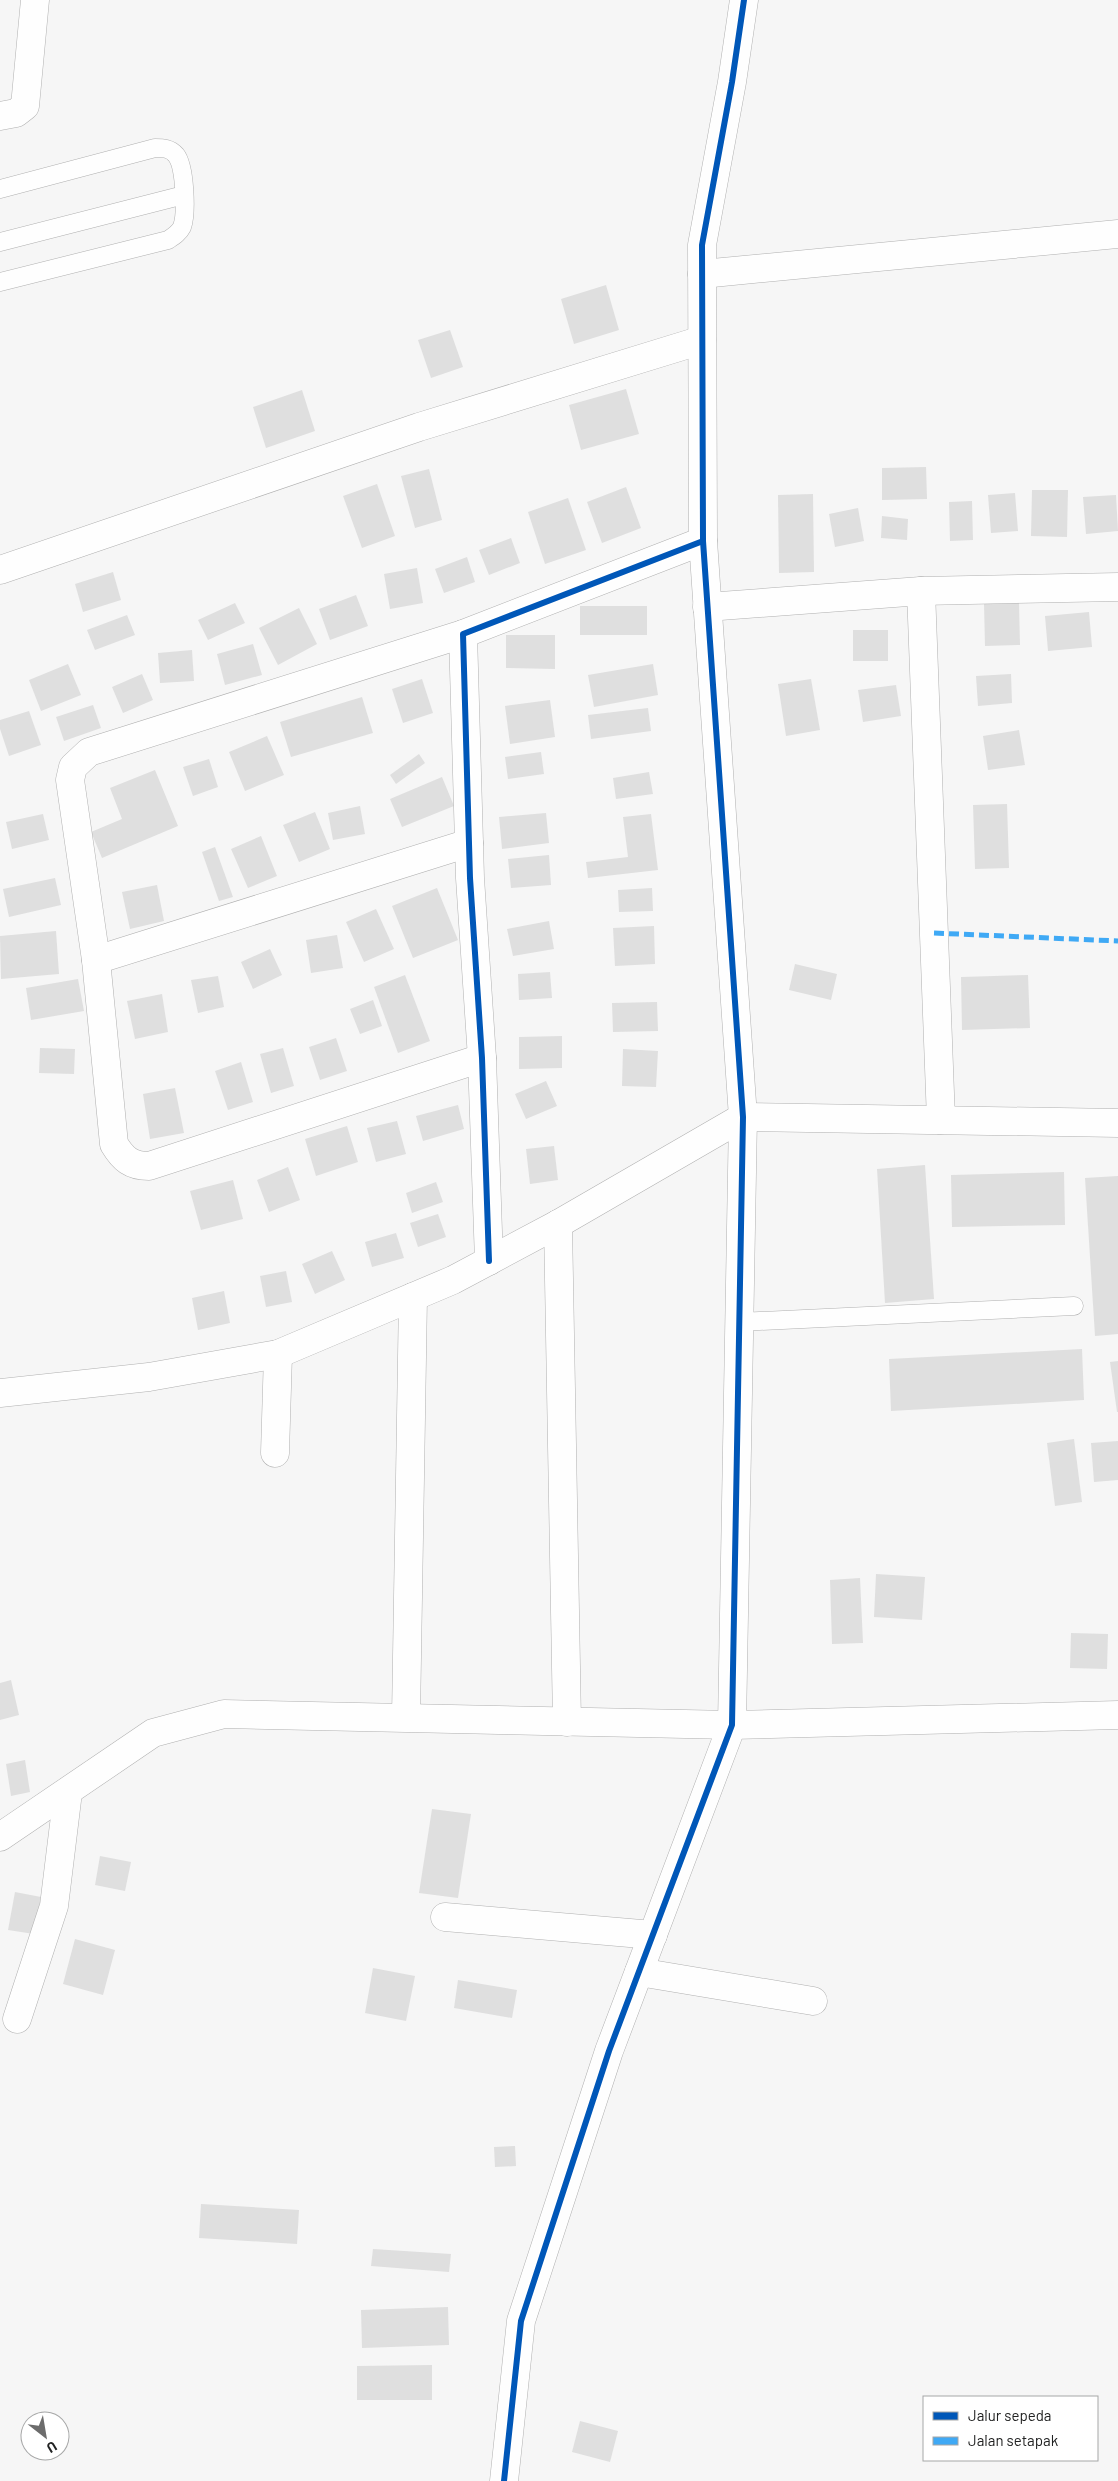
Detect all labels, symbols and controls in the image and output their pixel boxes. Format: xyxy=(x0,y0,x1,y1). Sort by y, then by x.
legend xyxy=(923,2396,1098,2461)
text: Jalur sepeda xyxy=(968,2406,1052,2424)
north arrow xyxy=(20,2411,70,2461)
text: Jalan setapak xyxy=(968,2431,1059,2449)
text: U xyxy=(44,2438,60,2457)

